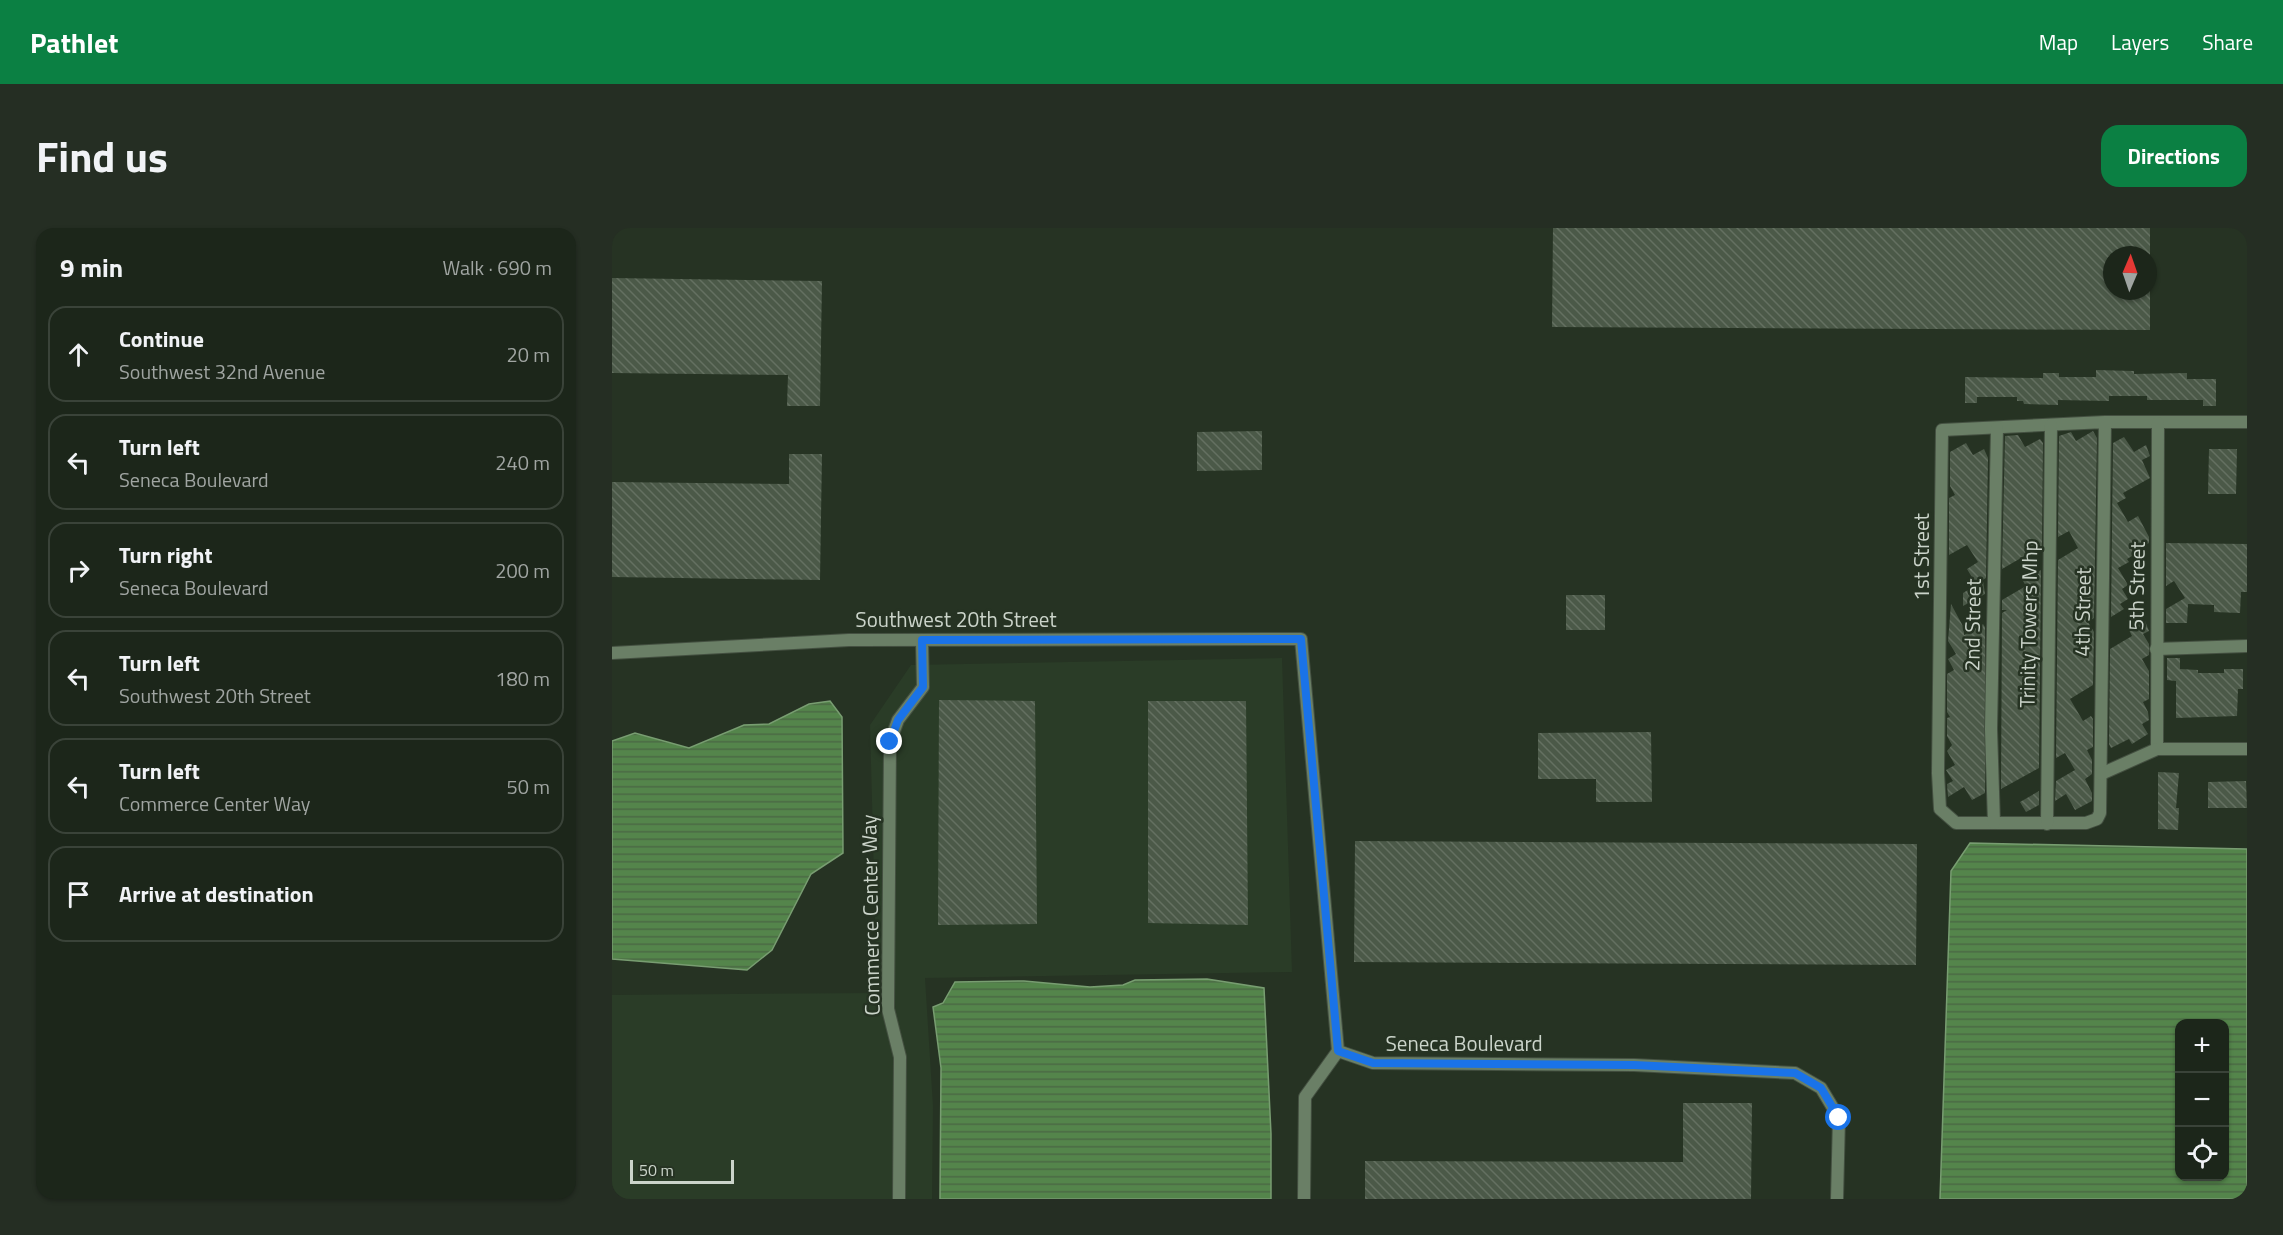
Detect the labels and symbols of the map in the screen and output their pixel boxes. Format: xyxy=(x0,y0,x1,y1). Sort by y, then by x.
north arrow xyxy=(2103,246,2157,300)
street label: 1st Street xyxy=(1905,513,1937,601)
street label: Trinity Towers Mhp xyxy=(2011,540,2045,708)
street label: 5th Street xyxy=(2119,541,2153,631)
street label: 4th Street xyxy=(2065,567,2099,657)
street label: 2nd Street xyxy=(1955,578,1989,672)
street label: Southwest 20th Street xyxy=(855,603,1057,635)
route end xyxy=(876,728,902,754)
street label: Commerce Center Way xyxy=(852,814,888,1016)
street label: Seneca Boulevard xyxy=(1385,1027,1543,1059)
route start xyxy=(1825,1104,1851,1130)
scale bar xyxy=(630,1157,734,1184)

